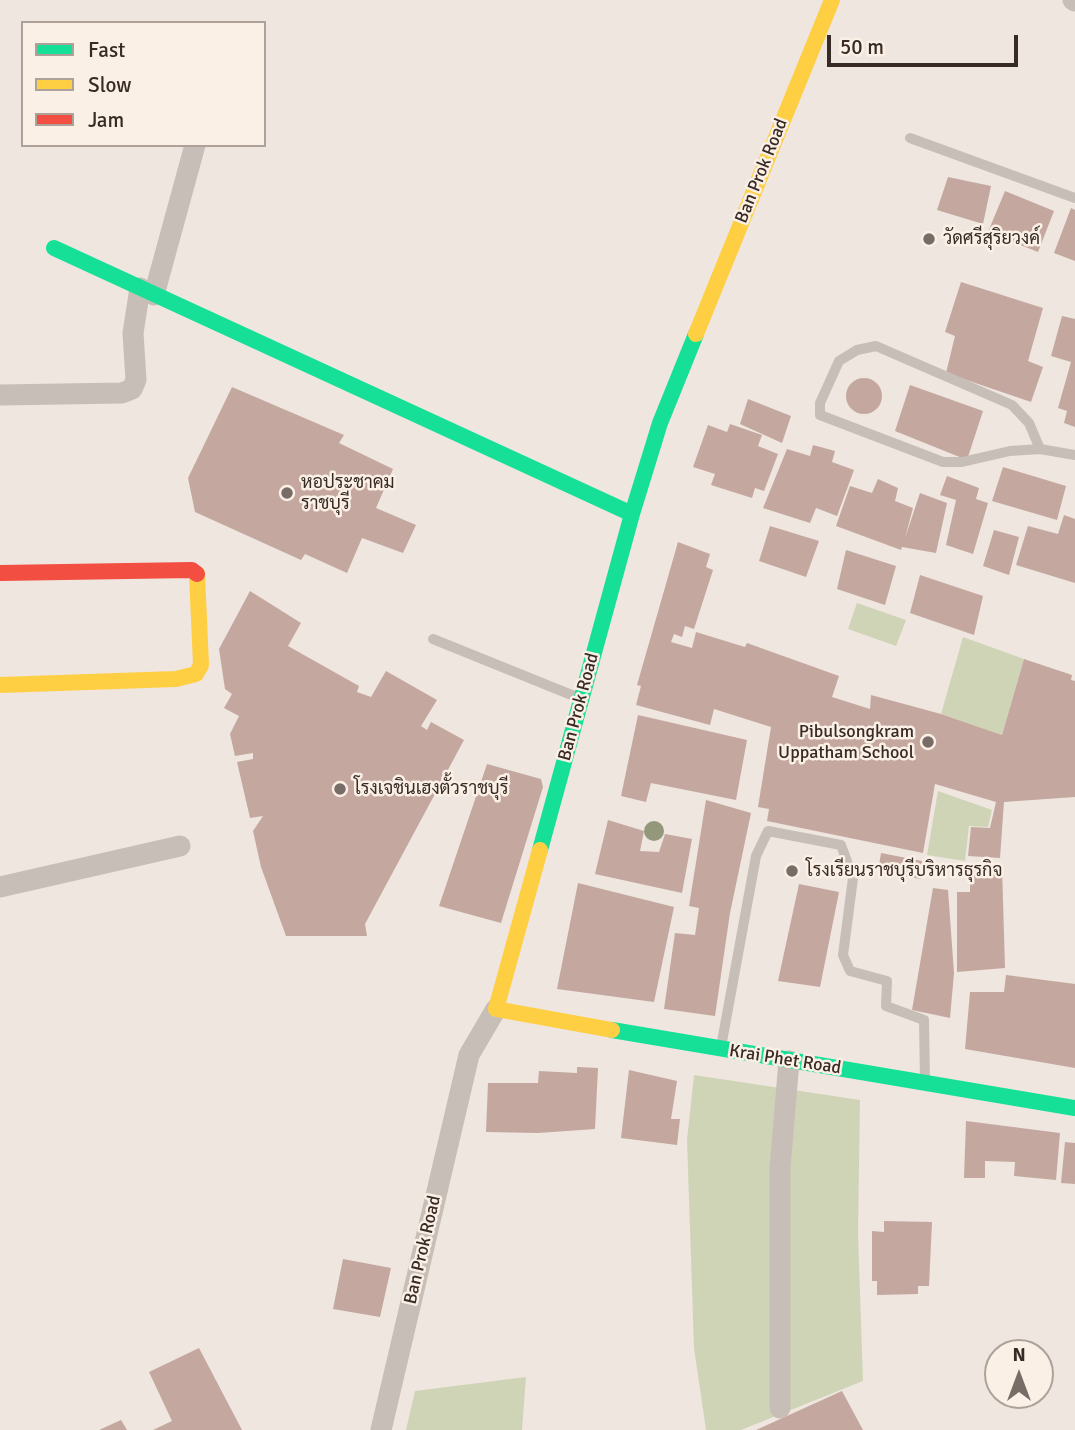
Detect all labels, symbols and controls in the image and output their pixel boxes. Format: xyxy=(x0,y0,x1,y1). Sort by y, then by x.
legend xyxy=(21,21,266,147)
scale bar xyxy=(830,21,1021,65)
text: 50 m xyxy=(840,34,884,60)
text: Fast xyxy=(88,37,125,63)
text: Slow xyxy=(88,72,132,98)
text: Jam xyxy=(88,107,124,133)
street label: Ban Prok Road xyxy=(731,116,793,226)
place label: วัดศรีสุริยวงค์ xyxy=(943,228,1040,250)
marker: วัดศรีสุริยวงค์ xyxy=(921,231,937,247)
place label: หอประชาคม ราชบุรี xyxy=(301,472,395,514)
marker: หอประชาคม ราชบุรี xyxy=(279,485,295,501)
street label: Ban Prok Road xyxy=(554,651,604,763)
place label: Pibulsongkram Uppatham School xyxy=(778,721,914,764)
marker: Pibulsongkram Uppatham School xyxy=(920,734,936,750)
place label: โรงเจชินเฮงตั้วราชบุรี xyxy=(354,778,508,800)
marker: โรงเจชินเฮงตั้วราชบุรี xyxy=(332,781,348,797)
place label: โรงเรียนราชบุรีบริหารธุรกิจ xyxy=(806,860,1002,882)
marker: โรงเรียนราชบุรีบริหารธุรกิจ xyxy=(784,863,800,879)
street label: Krai Phet Road xyxy=(727,1040,843,1080)
street label: Ban Prok Road xyxy=(400,1194,446,1306)
north arrow xyxy=(984,1339,1054,1409)
text: N xyxy=(1012,1343,1026,1367)

